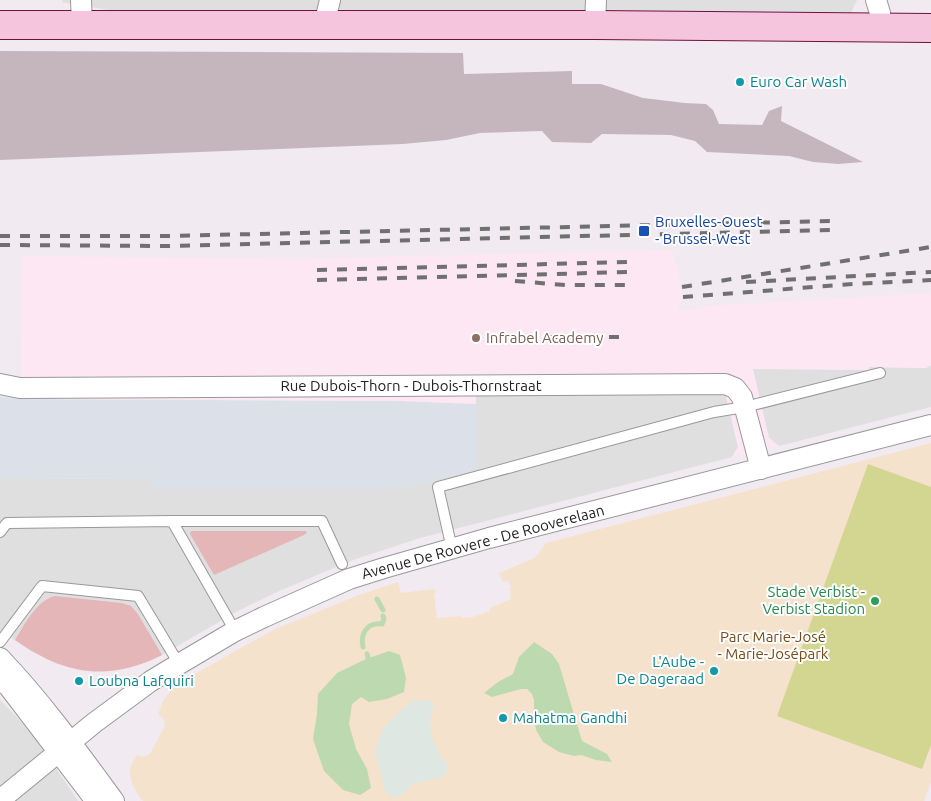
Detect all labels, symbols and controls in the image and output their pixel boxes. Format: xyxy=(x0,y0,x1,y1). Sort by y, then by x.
place label: Euro Car Wash xyxy=(750,73,847,90)
marker: Euro Car Wash xyxy=(734,76,746,88)
place label: Bruxelles-Ouest - Brussel-West xyxy=(655,213,762,247)
marker: Bruxelles-Ouest - Brussel-West xyxy=(637,224,651,238)
place label: Infrabel Academy xyxy=(486,329,604,346)
marker: Infrabel Academy xyxy=(470,332,482,344)
street label: Rue Dubois-Thorn - Dubois-Thornstraat xyxy=(280,377,542,394)
street label: Avenue De Roovere - De Rooverelaan xyxy=(360,501,606,582)
place label: Stade Verbist - Verbist Stadion xyxy=(763,583,865,617)
marker: Stade Verbist - Verbist Stadion xyxy=(869,595,881,607)
park label: Parc Marie-José - Marie-Josépark xyxy=(718,628,829,662)
place label: L'Aube - De Dageraad xyxy=(617,653,704,687)
marker: L'Aube - De Dageraad xyxy=(708,665,720,677)
place label: Loubna Lafquiri xyxy=(89,672,194,689)
marker: Loubna Lafquiri xyxy=(73,675,85,687)
place label: Mahatma Gandhi xyxy=(513,709,627,726)
marker: Mahatma Gandhi xyxy=(497,712,509,724)

